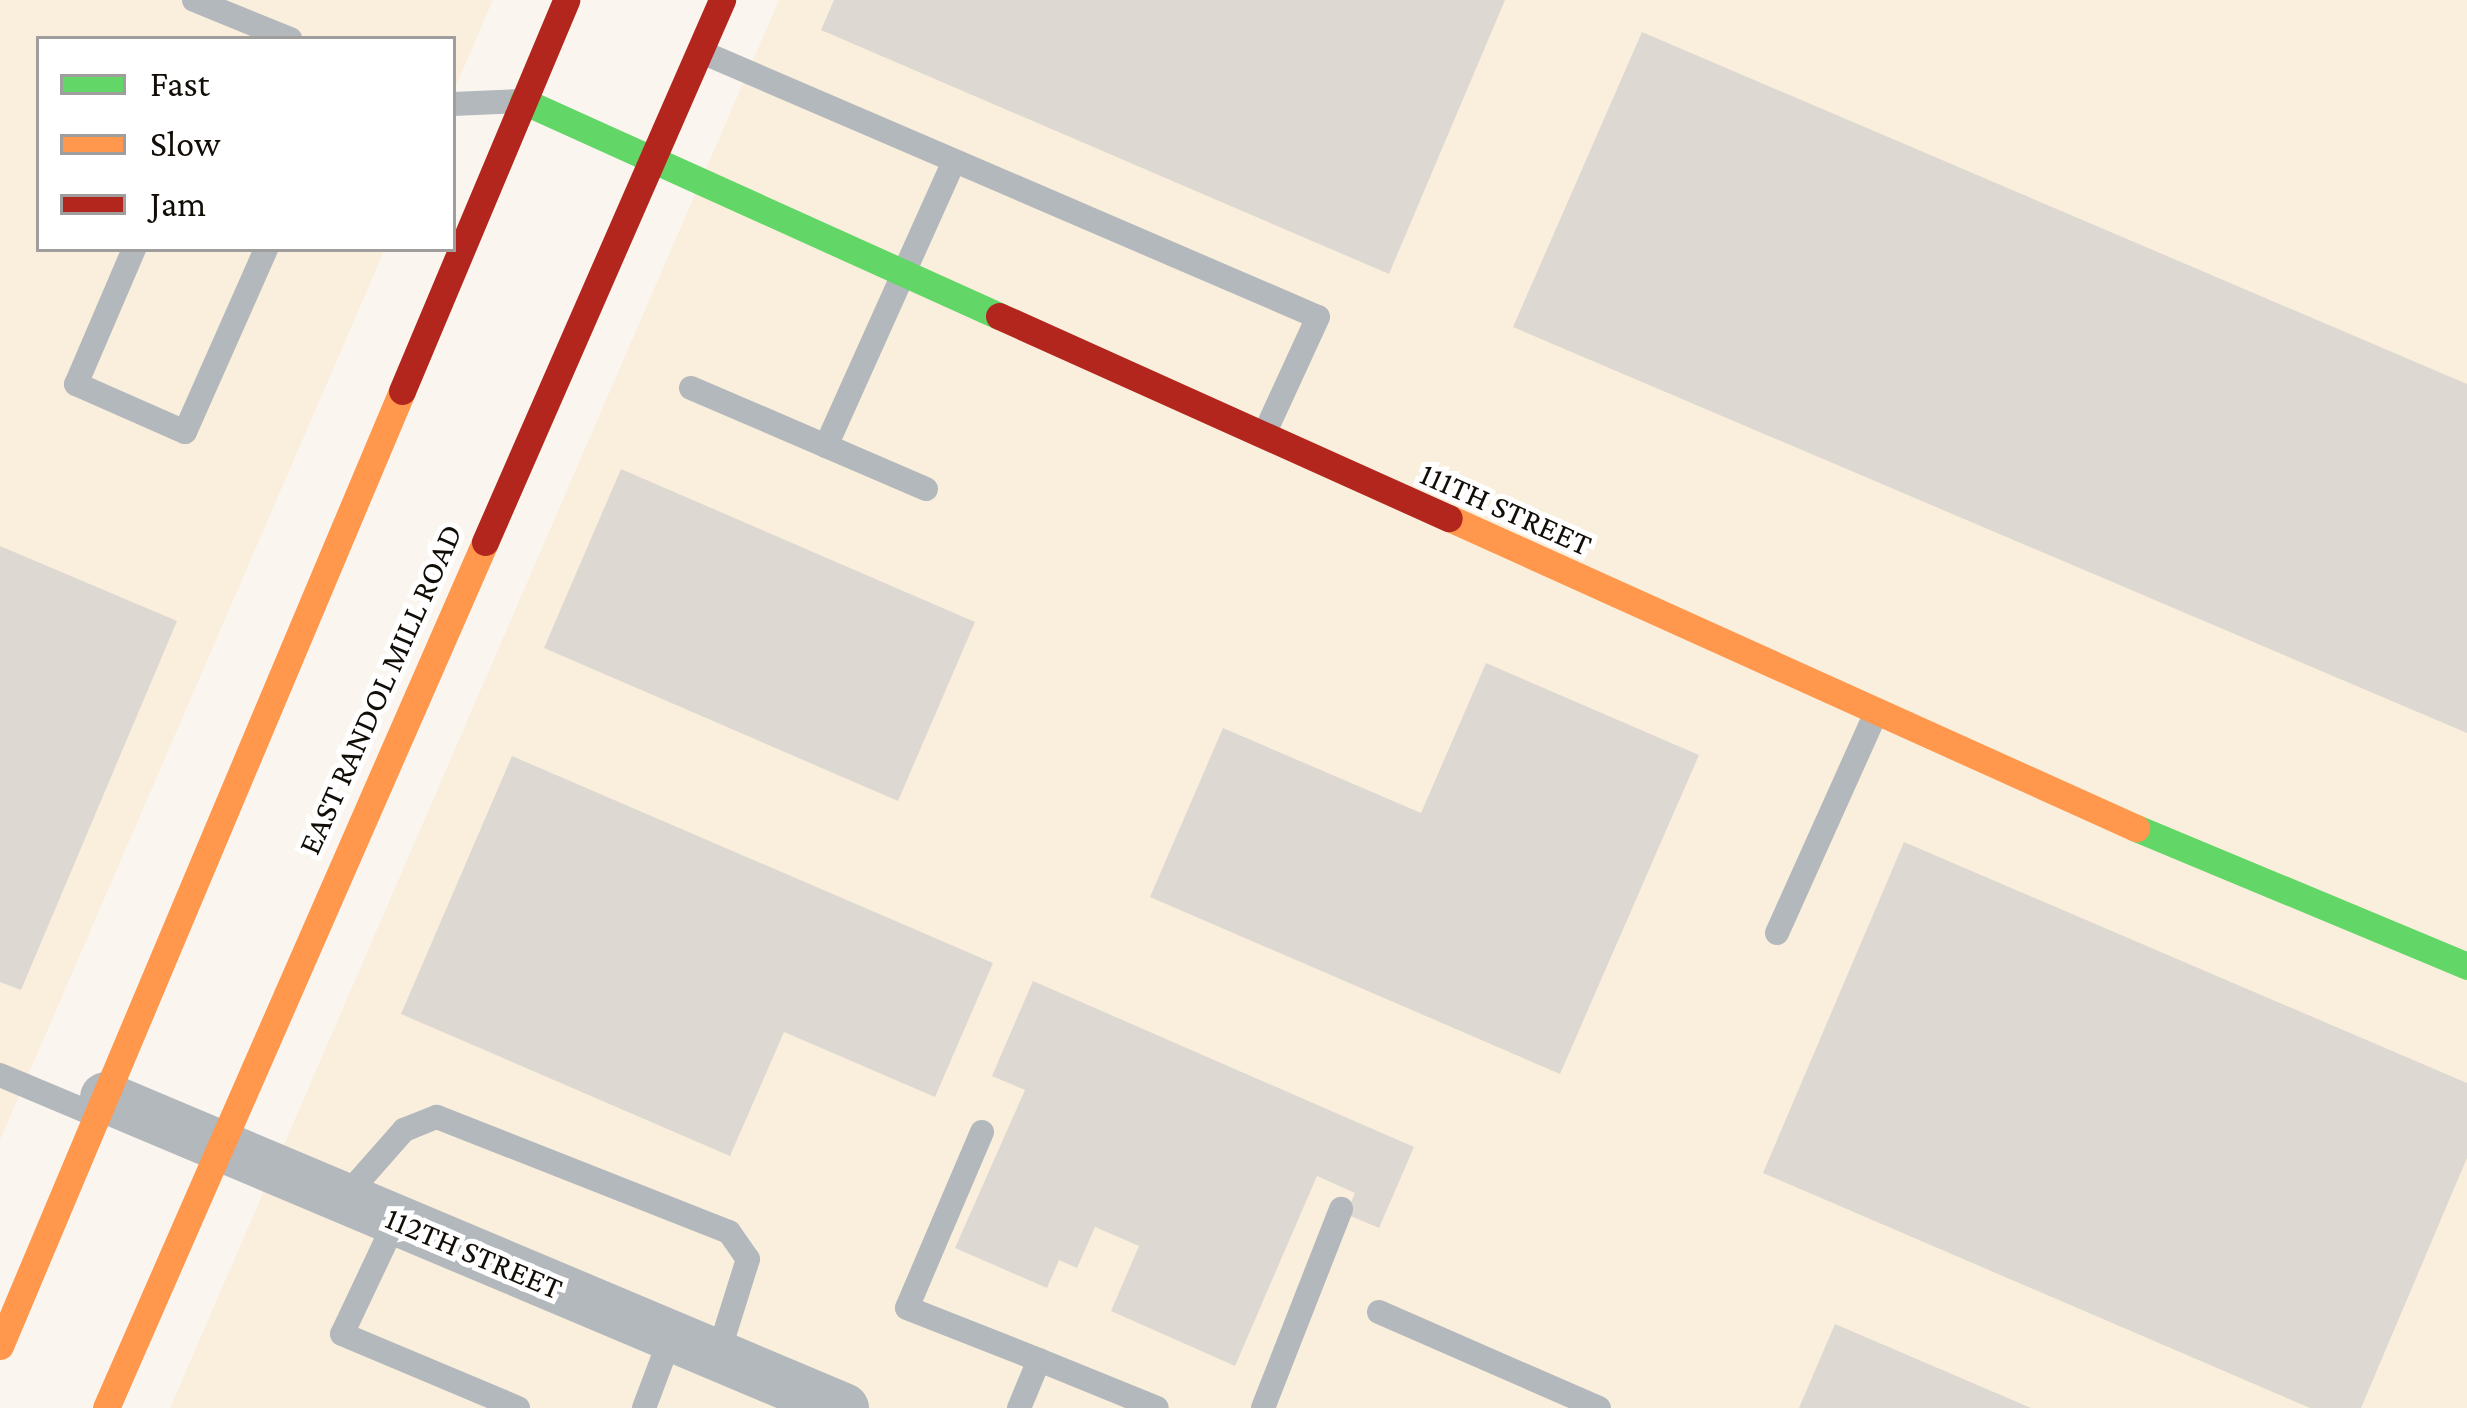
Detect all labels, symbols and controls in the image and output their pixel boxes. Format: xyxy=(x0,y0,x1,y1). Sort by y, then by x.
legend xyxy=(36,36,456,252)
text: Fast xyxy=(150,64,210,104)
text: Slow xyxy=(150,124,221,164)
text: Jam xyxy=(150,184,206,224)
street label: 111TH STREET xyxy=(1414,454,1598,564)
street label: EAST RANDOL MILL ROAD xyxy=(289,518,471,860)
street label: 112TH STREET xyxy=(380,1198,568,1308)

